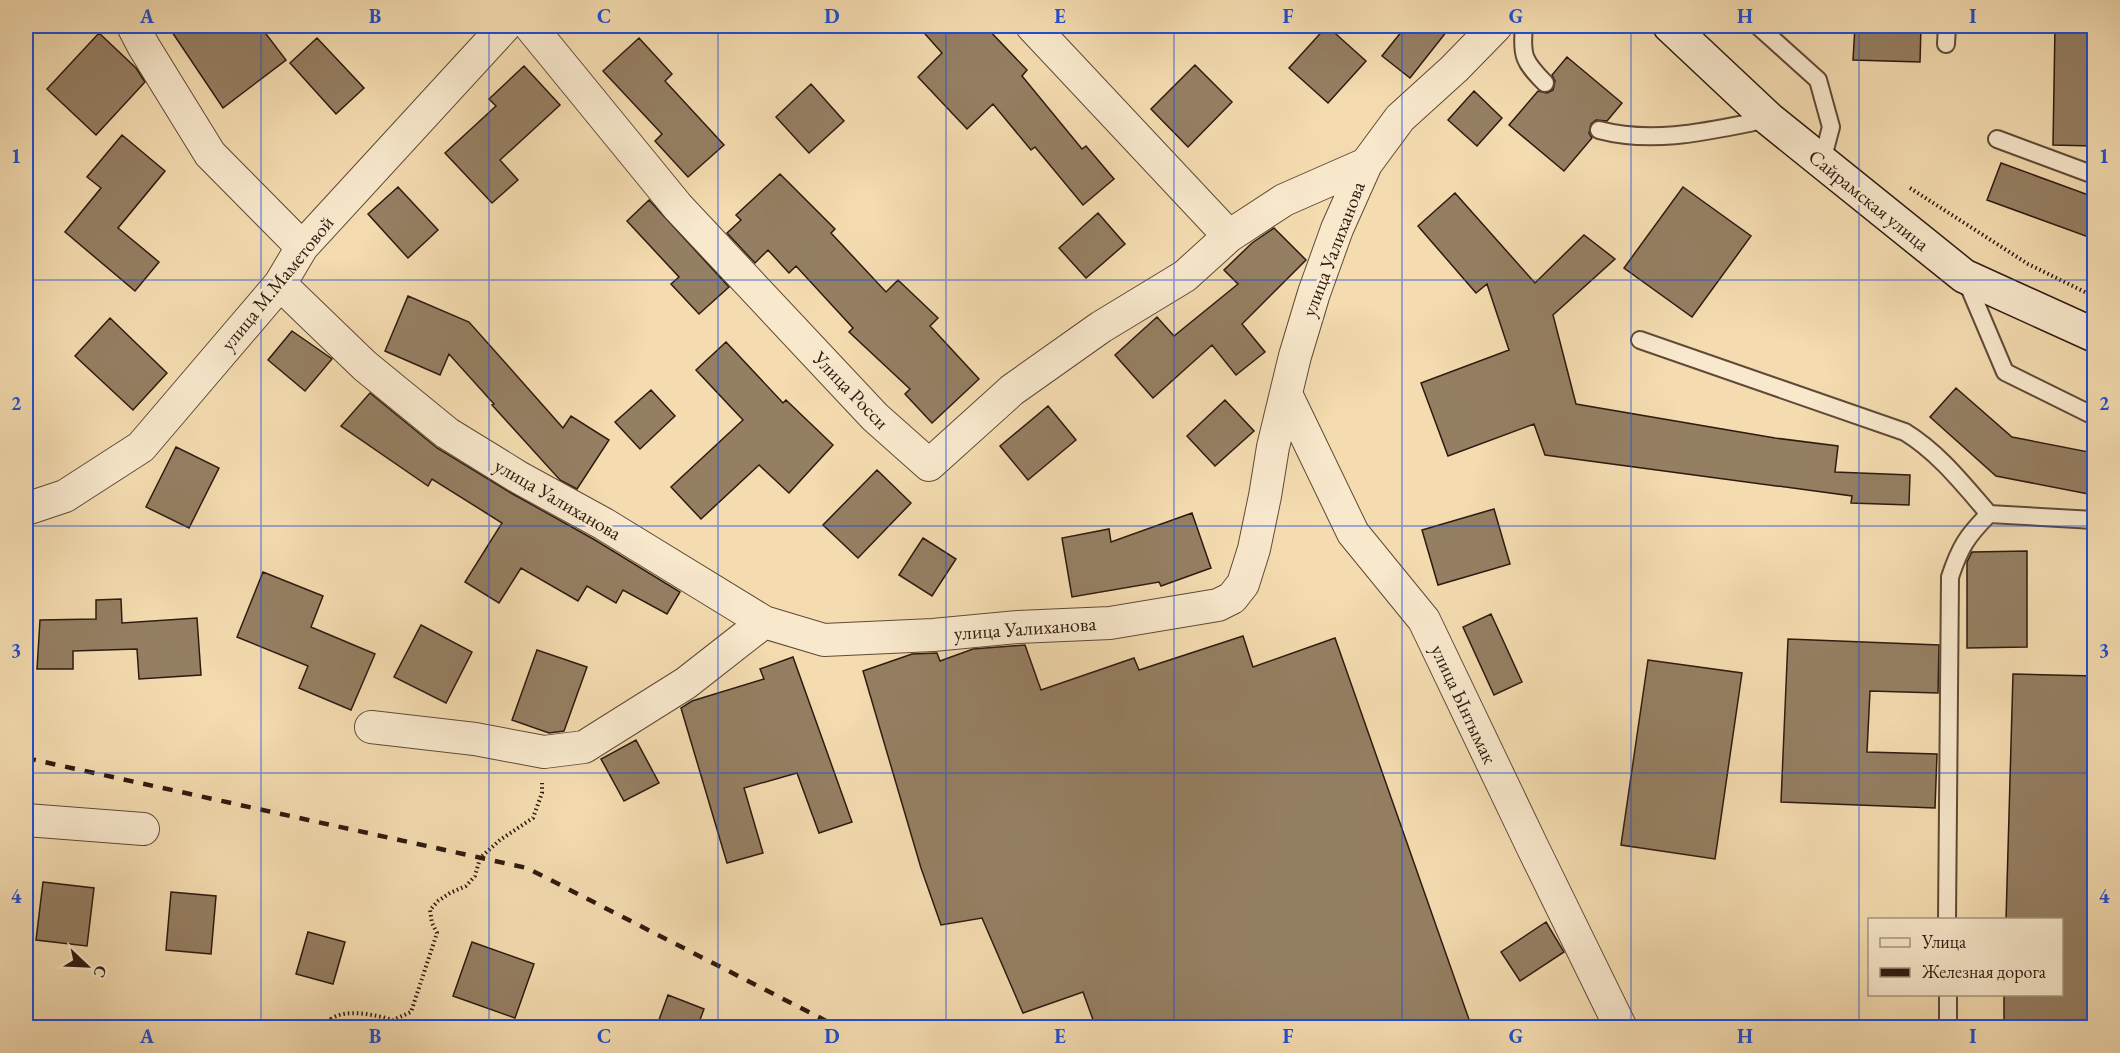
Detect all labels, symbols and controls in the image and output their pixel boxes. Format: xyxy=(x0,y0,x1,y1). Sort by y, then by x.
text: A xyxy=(139,3,155,29)
text: B xyxy=(369,3,381,29)
text: C xyxy=(597,3,611,29)
text: D xyxy=(824,3,840,29)
text: E xyxy=(1054,3,1066,29)
text: F xyxy=(1283,3,1294,29)
text: G xyxy=(1509,3,1523,29)
text: H xyxy=(1737,3,1753,29)
text: I xyxy=(1969,3,1977,29)
text: 1 xyxy=(11,143,21,169)
street label: Сайрамская улица xyxy=(1803,143,1935,257)
text: 1 xyxy=(2099,143,2109,169)
street label: улица Уалиханова xyxy=(1295,178,1371,320)
street label: улица М.Маметовой xyxy=(215,210,340,356)
street label: Улица Росси xyxy=(806,345,895,435)
text: 2 xyxy=(11,390,22,416)
text: 2 xyxy=(2099,390,2110,416)
street label: улица Уалиханова xyxy=(490,452,626,546)
street label: улица Уалиханова xyxy=(953,610,1097,646)
text: 3 xyxy=(11,637,21,663)
text: 3 xyxy=(2099,637,2109,663)
street label: улица Ынтымак xyxy=(1425,640,1503,768)
text: 4 xyxy=(11,883,22,909)
text: 4 xyxy=(2099,883,2110,909)
legend xyxy=(1868,918,2063,996)
text: Улица xyxy=(1921,930,1967,953)
north arrow xyxy=(57,936,117,996)
text: Железная дорога xyxy=(1921,960,2047,983)
text: С xyxy=(88,962,112,981)
text: A xyxy=(139,1023,155,1049)
text: B xyxy=(369,1023,381,1049)
text: C xyxy=(597,1023,611,1049)
text: D xyxy=(824,1023,840,1049)
text: E xyxy=(1054,1023,1066,1049)
text: F xyxy=(1283,1023,1294,1049)
text: G xyxy=(1509,1023,1523,1049)
text: H xyxy=(1737,1023,1753,1049)
text: I xyxy=(1969,1023,1977,1049)

